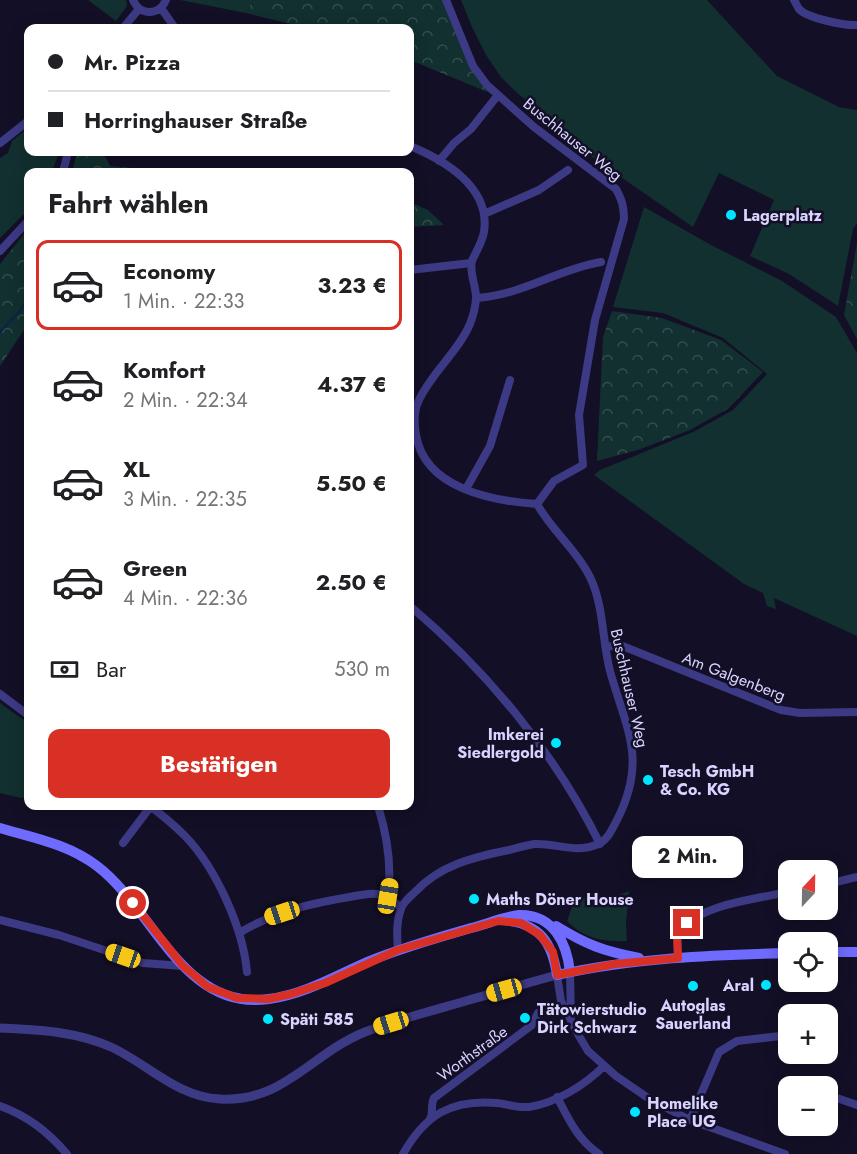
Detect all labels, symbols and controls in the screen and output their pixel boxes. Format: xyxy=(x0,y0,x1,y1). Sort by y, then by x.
text: Mr. Pizza xyxy=(84,46,180,78)
street label: Buschhauser Weg xyxy=(518,92,627,186)
text: Horringhauser Straße xyxy=(84,104,307,136)
text: Fahrt wählen xyxy=(48,184,209,223)
place label: Lagerplatz xyxy=(743,204,822,227)
marker: Lagerplatz xyxy=(724,208,738,222)
text: Economy xyxy=(123,255,215,287)
icon: car xyxy=(51,258,105,312)
text: 3.23 € xyxy=(317,269,387,301)
text: 1 Min. · 22:33 xyxy=(123,287,245,316)
text: Komfort xyxy=(123,354,205,386)
icon: car xyxy=(51,357,105,411)
text: 4.37 € xyxy=(317,368,387,400)
text: 2 Min. · 22:34 xyxy=(123,386,248,415)
text: XL xyxy=(123,453,150,485)
icon: car xyxy=(51,456,105,510)
text: 5.50 € xyxy=(316,467,387,499)
text: 3 Min. · 22:35 xyxy=(123,485,247,514)
text: Green xyxy=(123,552,187,584)
icon: car xyxy=(51,555,105,609)
text: 2.50 € xyxy=(316,566,387,598)
text: 4 Min. · 22:36 xyxy=(123,584,248,613)
street label: Buschhauser Weg xyxy=(605,626,654,750)
street label: Am Galgenberg xyxy=(679,646,789,707)
icon: cash xyxy=(48,653,81,686)
text: Bar xyxy=(96,653,126,685)
text: 530 m xyxy=(334,655,390,684)
place label: Imkerei Siedlergold xyxy=(457,723,544,764)
button: Bestätigen xyxy=(48,729,390,798)
marker: Imkerei Siedlergold xyxy=(549,736,563,750)
place label: Tesch GmbH & Co. KG xyxy=(660,760,754,801)
marker: Tesch GmbH & Co. KG xyxy=(641,773,655,787)
callout: 2 Min. xyxy=(632,836,742,878)
text: 2 Min. xyxy=(657,842,718,871)
north arrow xyxy=(778,860,838,920)
map controls xyxy=(778,860,838,1136)
car xyxy=(376,877,400,915)
place label: Maths Döner House xyxy=(486,888,634,911)
route start xyxy=(119,889,146,916)
marker: Maths Döner House xyxy=(467,892,481,906)
car xyxy=(262,899,302,927)
route end xyxy=(673,909,700,936)
button: locate xyxy=(778,932,838,992)
car xyxy=(103,942,143,970)
place label: Aral xyxy=(722,974,754,997)
car xyxy=(484,976,524,1004)
marker: Aral xyxy=(759,978,773,992)
marker: Autoglas Sauerland xyxy=(686,979,700,993)
place label: Autoglas Sauerland xyxy=(655,994,731,1035)
place label: Tätowierstudio Dirk Schwarz xyxy=(537,998,647,1039)
button: + xyxy=(778,1004,838,1064)
place label: Späti 585 xyxy=(280,1008,354,1031)
car xyxy=(371,1009,411,1037)
marker: Tätowierstudio Dirk Schwarz xyxy=(518,1011,532,1025)
marker: Späti 585 xyxy=(261,1012,275,1026)
street label: Worthstraße xyxy=(432,1020,512,1087)
button: − xyxy=(778,1076,838,1136)
place label: Homelike Place UG xyxy=(647,1092,718,1133)
marker: Homelike Place UG xyxy=(628,1105,642,1119)

